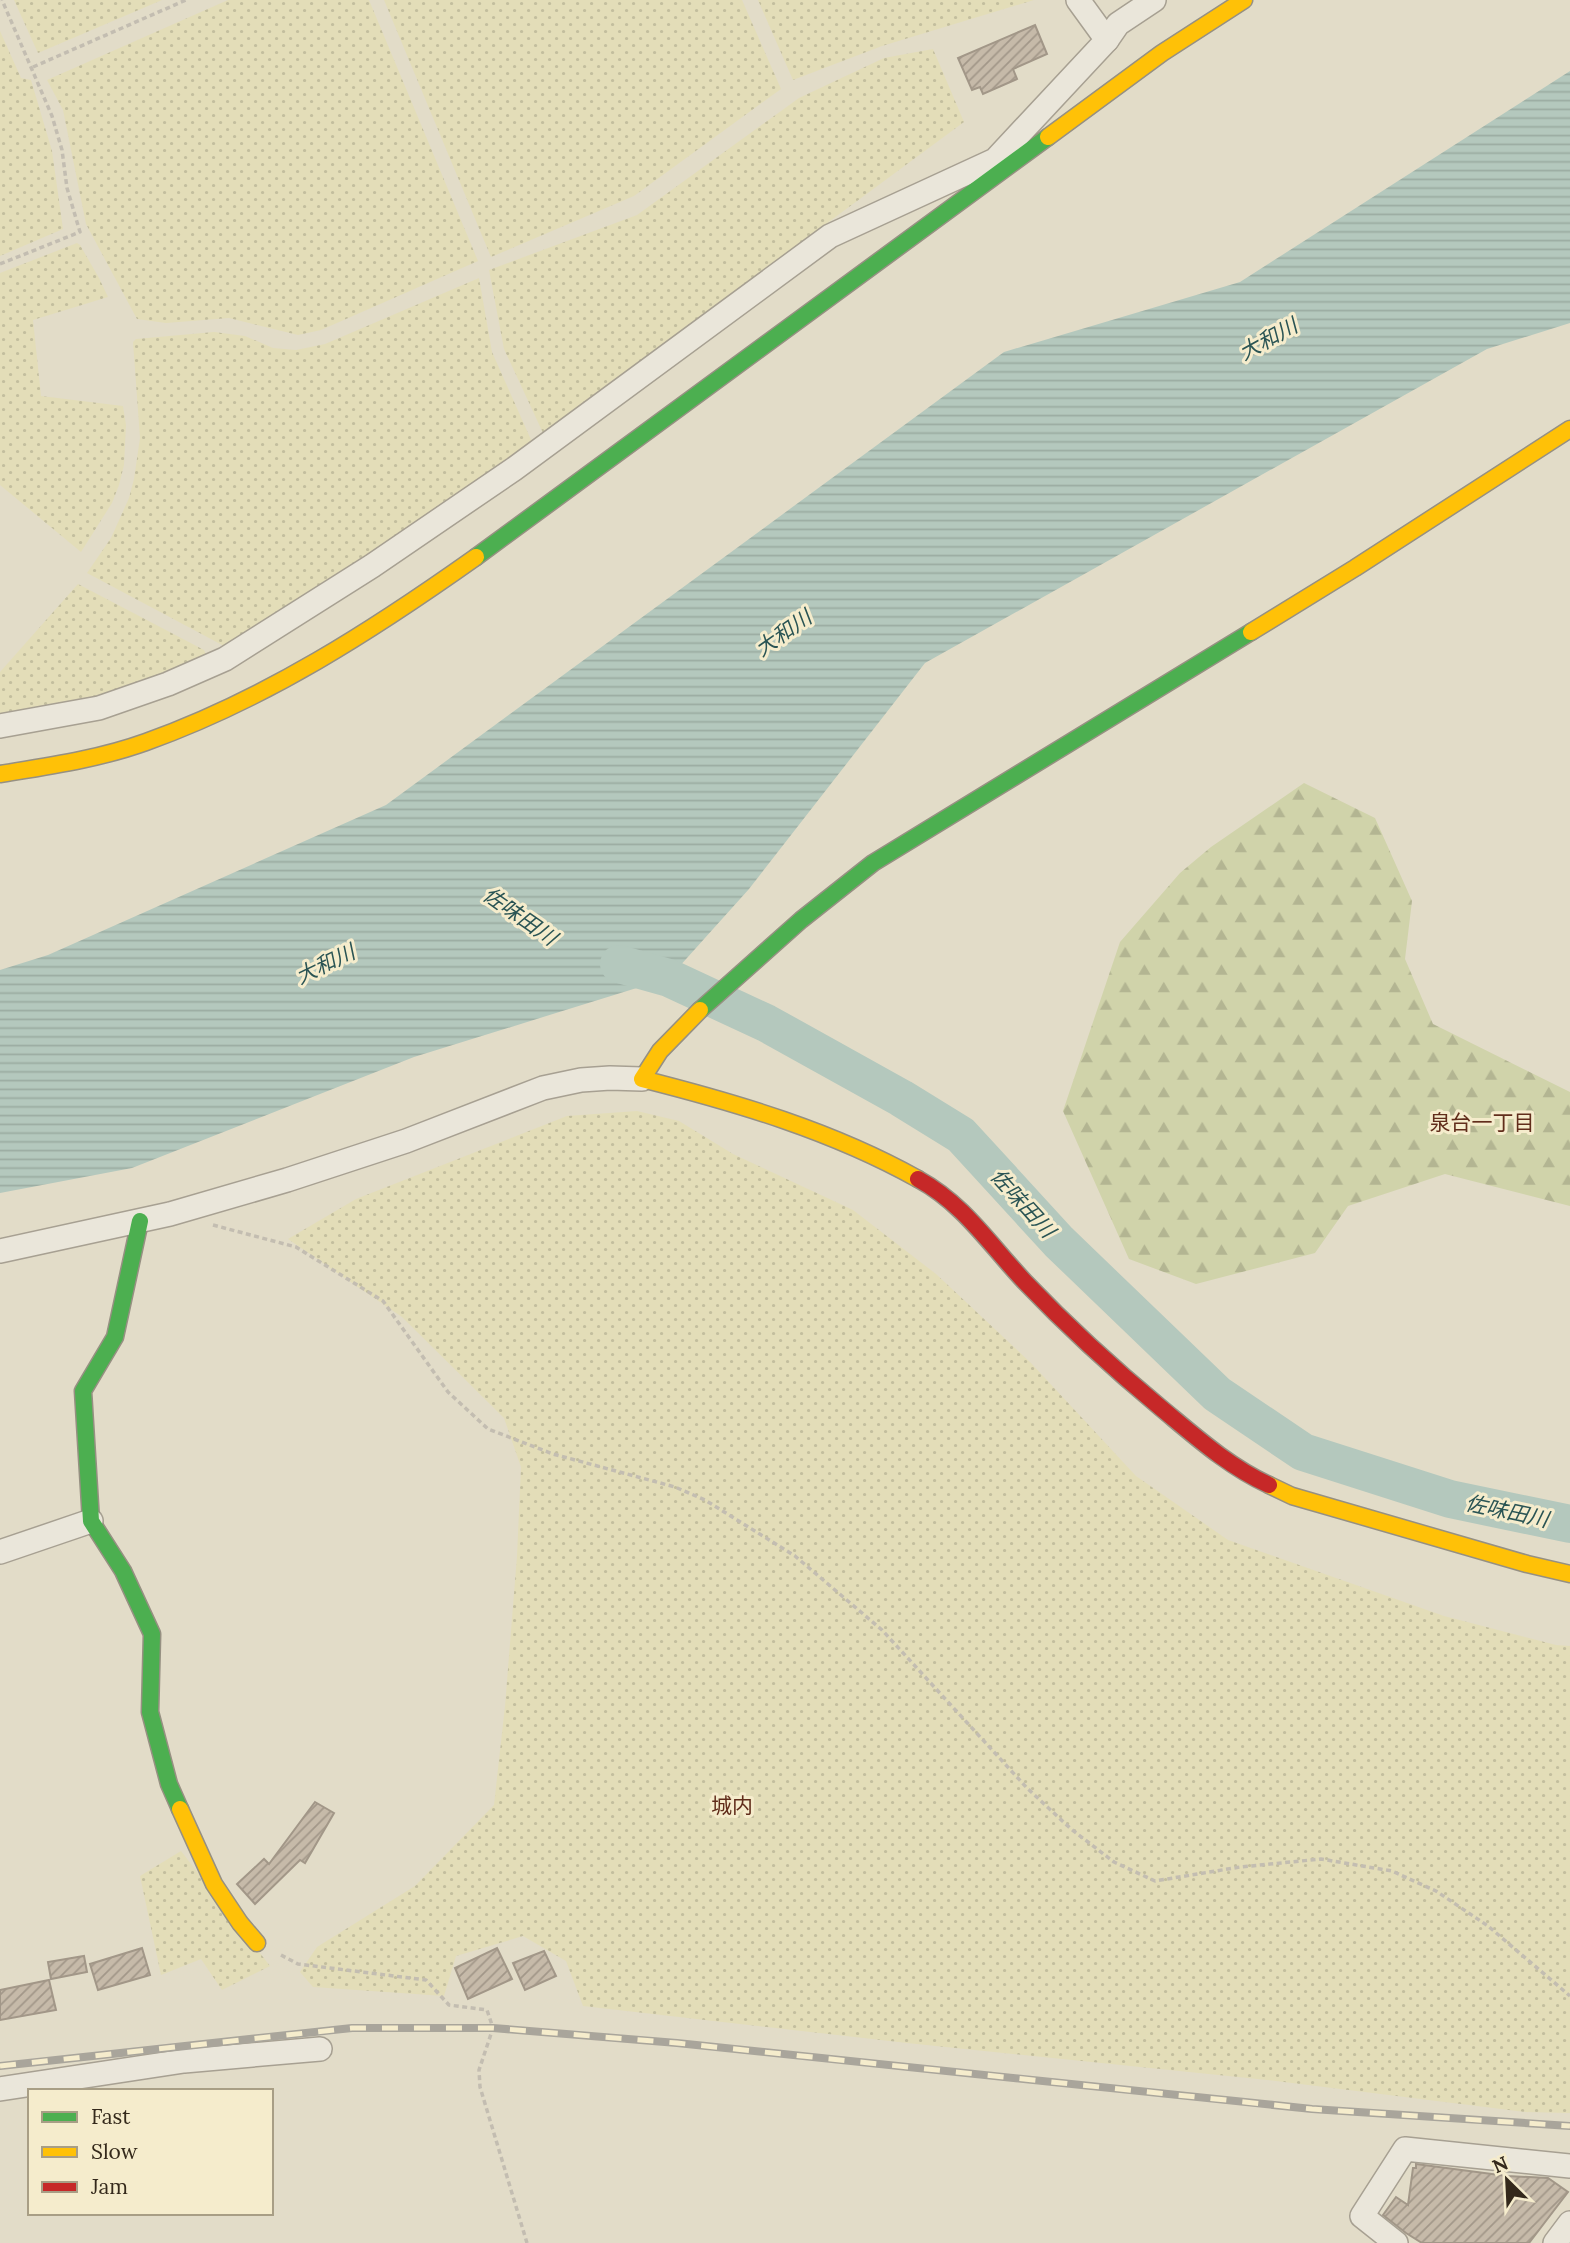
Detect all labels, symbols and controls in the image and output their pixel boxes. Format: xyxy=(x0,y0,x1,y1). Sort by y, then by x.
water label: 大和川 xyxy=(1234,311,1304,366)
water label: 大和川 xyxy=(749,603,818,662)
water label: 佐味田川 xyxy=(478,881,564,952)
water label: 大和川 xyxy=(291,937,361,990)
district label: 泉台一丁目 xyxy=(1430,1109,1535,1136)
water label: 佐味田川 xyxy=(985,1163,1062,1245)
water label: 佐味田川 xyxy=(1463,1489,1553,1533)
district label: 城内 xyxy=(711,1792,753,1819)
legend xyxy=(28,2089,273,2215)
text: Fast xyxy=(91,2103,131,2130)
text: Slow xyxy=(91,2138,138,2165)
north arrow xyxy=(1472,2145,1542,2215)
text: N xyxy=(1488,2150,1512,2178)
text: Jam xyxy=(90,2173,128,2200)

